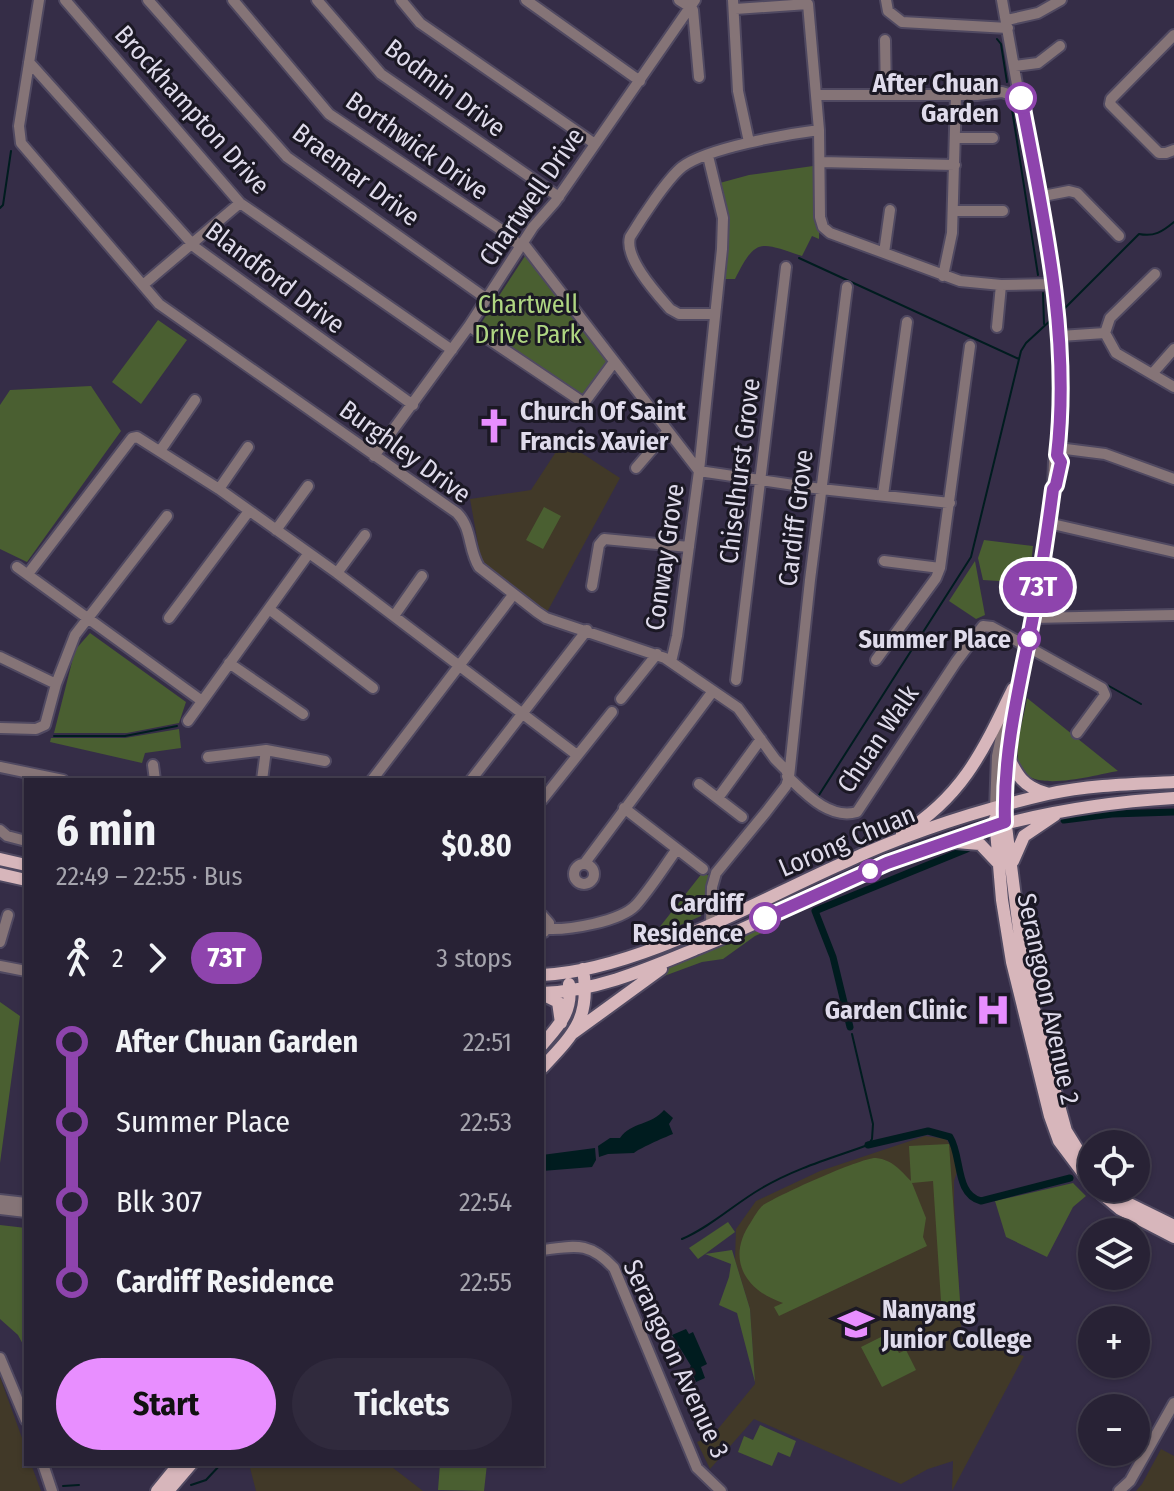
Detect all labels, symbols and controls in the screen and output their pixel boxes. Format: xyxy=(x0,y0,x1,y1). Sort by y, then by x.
street label: Brockhampton Drive xyxy=(108,19,276,201)
street label: Bodmin Drive xyxy=(378,33,512,143)
place label: After Chuan Garden xyxy=(872,68,999,129)
marker: After Chuan Garden xyxy=(1006,83,1036,113)
street label: Borthwick Drive xyxy=(340,85,494,207)
street label: Braemar Drive xyxy=(286,117,426,233)
street label: Chartwell Drive xyxy=(473,122,591,272)
street label: Blandford Drive xyxy=(199,216,351,340)
park label: Chartwell Drive Park xyxy=(474,289,583,350)
street label: Chiselhurst Grove xyxy=(713,376,767,566)
street label: Burghley Drive xyxy=(333,394,477,510)
place label: Church Of Saint Francis Xavier xyxy=(520,396,687,457)
church icon: Church Of Saint Francis Xavier xyxy=(475,407,513,445)
street label: Cardiff Grove xyxy=(772,448,820,588)
street label: Conway Grove xyxy=(639,482,691,632)
line badge: 73T xyxy=(992,561,1084,613)
text: 73T xyxy=(1019,570,1057,603)
place label: Summer Place xyxy=(858,624,1011,655)
marker: Summer Place xyxy=(1018,628,1040,650)
street label: Chuan Walk xyxy=(831,679,926,799)
street label: Lorong Chuan xyxy=(774,798,920,884)
text: 6 min xyxy=(56,804,156,857)
text: $0.80 xyxy=(442,828,512,864)
unlabelled marker xyxy=(859,860,881,882)
text: 22:49 – 22:55 · Bus xyxy=(56,861,243,892)
place label: Cardiff Residence xyxy=(632,888,745,949)
street label: Serangoon Avenue 2 xyxy=(1010,891,1086,1107)
marker: Cardiff Residence xyxy=(750,903,780,933)
icon: walk xyxy=(56,936,100,980)
icon: forward xyxy=(135,936,179,980)
text: 73T xyxy=(207,941,246,974)
text: 2 xyxy=(112,943,123,974)
text: 3 stops xyxy=(436,943,512,974)
hospital icon: Garden Clinic xyxy=(974,991,1012,1029)
place label: Garden Clinic xyxy=(825,995,968,1026)
text: After Chuan Garden xyxy=(116,1024,358,1060)
text: 22:51 xyxy=(463,1027,512,1058)
text: Summer Place xyxy=(116,1104,290,1140)
text: 22:53 xyxy=(460,1107,512,1138)
map controls xyxy=(1078,1130,1150,1466)
button: locate xyxy=(1078,1130,1150,1202)
text: Blk 307 xyxy=(116,1184,202,1220)
text: 22:54 xyxy=(459,1187,512,1218)
button: layers xyxy=(1078,1218,1150,1290)
street label: Serangoon Avenue 3 xyxy=(616,1255,736,1463)
text: Cardiff Residence xyxy=(116,1264,334,1300)
text: 22:55 xyxy=(460,1267,512,1298)
place label: Nanyang Junior College xyxy=(881,1294,1032,1355)
school or university icon: Nanyang Junior College xyxy=(837,1305,875,1343)
button: + xyxy=(1078,1306,1150,1378)
button: Start xyxy=(56,1358,276,1450)
button: Tickets xyxy=(292,1358,512,1450)
button: − xyxy=(1078,1394,1150,1466)

